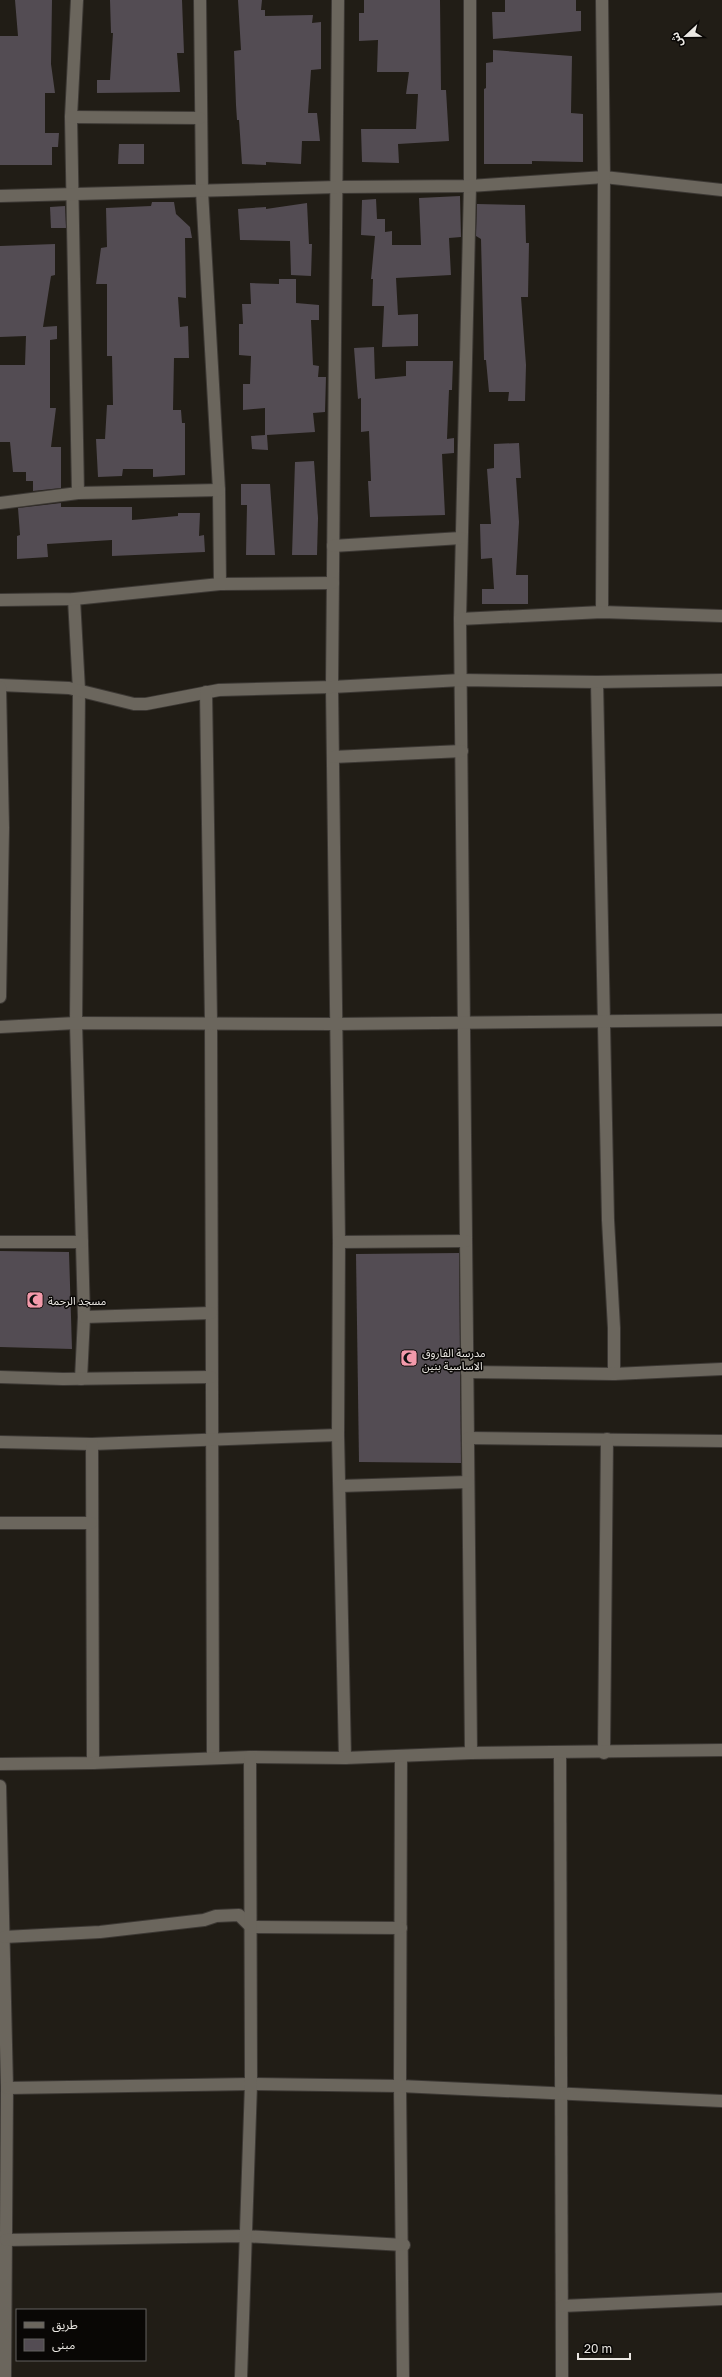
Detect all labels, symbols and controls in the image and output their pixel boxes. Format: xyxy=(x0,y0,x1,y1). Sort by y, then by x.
north arrow xyxy=(666,16,706,56)
text: ش xyxy=(667,30,686,49)
mosque icon: مسجد الرحمة xyxy=(25,1290,45,1310)
place label: مسجد الرحمة xyxy=(48,1294,107,1308)
place label: مدرسة الفاروق الاساسية بنين xyxy=(422,1346,486,1373)
mosque icon: مدرسة الفاروق الاساسية بنين xyxy=(399,1348,419,1368)
legend xyxy=(16,2309,146,2361)
text: طريق xyxy=(52,2317,78,2333)
scale bar xyxy=(578,2335,630,2361)
text: مبنى xyxy=(52,2337,75,2352)
text: 20 m xyxy=(584,2341,612,2356)

